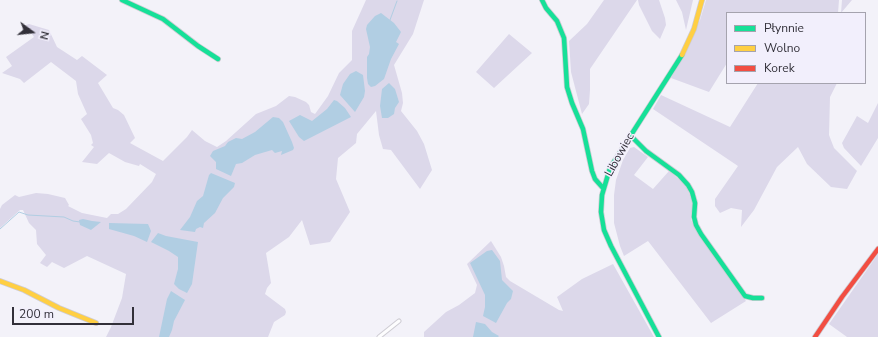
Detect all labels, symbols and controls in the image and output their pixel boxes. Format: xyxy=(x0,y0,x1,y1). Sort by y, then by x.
north arrow xyxy=(12,12,52,52)
legend xyxy=(726,12,866,84)
text: Płynnie xyxy=(764,20,804,36)
text: N xyxy=(36,29,52,41)
text: Wolno xyxy=(764,40,800,56)
text: Korek xyxy=(764,60,795,76)
street label: Libowiec xyxy=(602,131,638,179)
scale bar xyxy=(14,299,136,325)
text: 200 m xyxy=(19,306,54,322)

